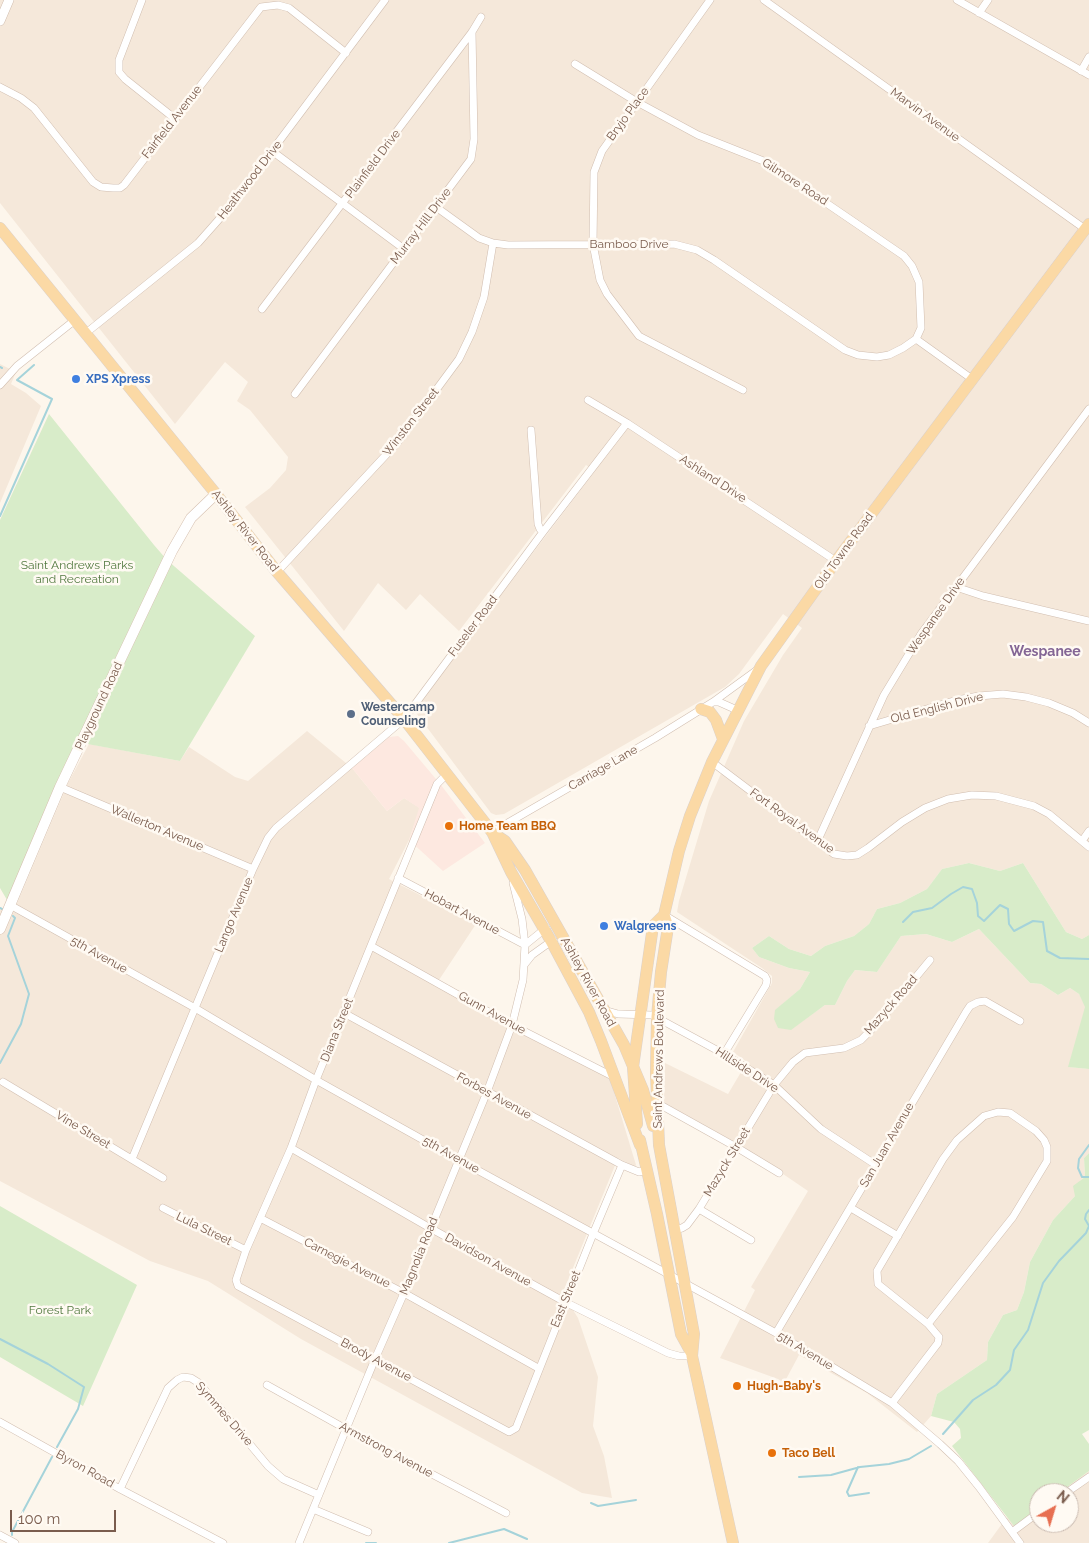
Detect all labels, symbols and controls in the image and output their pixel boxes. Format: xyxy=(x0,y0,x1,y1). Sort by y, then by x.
street label: Fairfield Avenue xyxy=(139,83,205,161)
street label: Bryjo Place xyxy=(604,85,652,143)
street label: Marvin Avenue xyxy=(887,85,963,145)
street label: Plainfield Drive xyxy=(342,127,404,201)
street label: Heathwood Drive xyxy=(215,138,285,222)
street label: Gilmore Road xyxy=(759,155,831,209)
street label: Murray Hill Drive xyxy=(388,185,454,267)
street label: Bamboo Drive xyxy=(590,237,668,251)
place label: XPS Xpress xyxy=(86,372,150,386)
marker: XPS Xpress xyxy=(70,373,82,385)
street label: Winston Street xyxy=(380,385,442,459)
street label: Ashland Drive xyxy=(677,452,749,506)
street label: Ashley River Road xyxy=(208,487,282,575)
street label: Old Towne Road xyxy=(811,510,877,592)
park label: Saint Andrews Parks and Recreation xyxy=(21,558,133,586)
street label: Wespanee Drive xyxy=(904,574,968,658)
street label: Fuseler Road xyxy=(445,593,501,659)
district label: Wespanee xyxy=(1009,644,1081,660)
street label: Playground Road xyxy=(72,660,126,752)
street label: Old English Drive xyxy=(889,690,985,726)
place label: Westercamp Counseling xyxy=(361,700,435,728)
marker: Westercamp Counseling xyxy=(345,708,357,720)
street label: Carriage Lane xyxy=(566,742,640,794)
street label: Fort Royal Avenue xyxy=(747,785,837,857)
street label: Wallerton Avenue xyxy=(108,802,206,854)
place label: Home Team BBQ xyxy=(459,819,556,833)
marker: Home Team BBQ xyxy=(443,820,455,832)
street label: Lango Avenue xyxy=(212,875,256,955)
street label: Hobart Avenue xyxy=(422,886,502,938)
place label: Walgreens xyxy=(614,919,676,933)
marker: Walgreens xyxy=(598,920,610,932)
street label: 5th Avenue xyxy=(68,933,130,977)
street label: Ashley River Road xyxy=(557,935,619,1029)
street label: Mazyck Road xyxy=(861,972,921,1038)
street label: Gunn Avenue xyxy=(456,989,528,1037)
street label: Saint Andrews Boulevard xyxy=(651,989,667,1129)
street label: Diana Street xyxy=(318,996,356,1064)
street label: Hillside Drive xyxy=(713,1044,781,1096)
street label: Forbes Avenue xyxy=(454,1069,534,1123)
street label: San Juan Avenue xyxy=(857,1100,917,1190)
street label: Vine Street xyxy=(53,1108,113,1152)
street label: Mazyck Street xyxy=(701,1125,753,1199)
street label: 5th Avenue xyxy=(420,1133,482,1177)
street label: Lula Street xyxy=(174,1209,234,1249)
street label: Magnolia Road xyxy=(397,1215,441,1297)
street label: Davidson Avenue xyxy=(442,1230,534,1290)
street label: Carnegie Avenue xyxy=(301,1235,393,1291)
street label: East Street xyxy=(548,1269,584,1329)
park label: Forest Park xyxy=(29,1303,91,1317)
street label: 5th Avenue xyxy=(774,1329,836,1373)
street label: Brody Avenue xyxy=(338,1335,414,1385)
street label: Symmes Drive xyxy=(192,1379,256,1449)
place label: Hugh-Baby's xyxy=(747,1379,821,1393)
marker: Hugh-Baby's xyxy=(731,1380,743,1392)
street label: Armstrong Avenue xyxy=(337,1419,435,1481)
place label: Taco Bell xyxy=(782,1446,835,1460)
street label: Byron Road xyxy=(53,1447,117,1491)
marker: Taco Bell xyxy=(766,1447,778,1459)
north arrow xyxy=(1029,1483,1079,1533)
text: N xyxy=(1054,1488,1072,1507)
scale bar xyxy=(12,1500,119,1532)
text: 100 m xyxy=(18,1510,60,1528)

